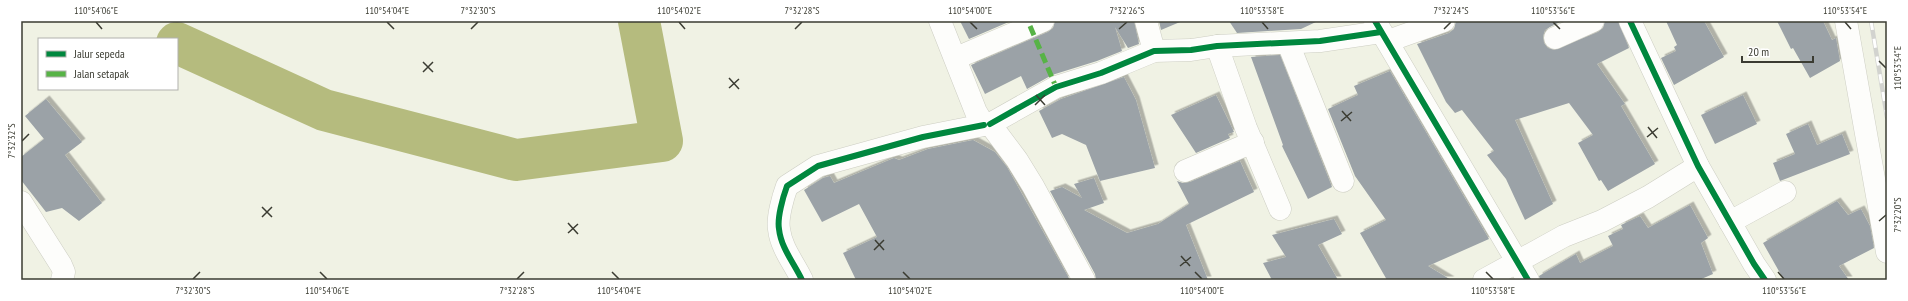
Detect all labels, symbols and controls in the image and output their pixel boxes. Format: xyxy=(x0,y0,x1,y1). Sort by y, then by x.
text: 110°54'06"E xyxy=(74,4,118,17)
text: 110°54'04"E xyxy=(365,4,409,17)
text: 7°32'30"S xyxy=(461,4,495,17)
text: 110°54'02"E xyxy=(657,4,701,17)
text: 7°32'28"S xyxy=(785,4,819,17)
text: 110°54'00"E xyxy=(948,4,992,17)
text: 7°32'26"S xyxy=(1110,4,1144,17)
text: 110°53'58"E xyxy=(1240,4,1284,17)
text: 7°32'24"S xyxy=(1434,4,1468,17)
text: 110°53'56"E xyxy=(1531,4,1575,17)
text: 110°53'54"E xyxy=(1823,4,1867,17)
legend xyxy=(38,38,178,90)
scale bar xyxy=(1742,38,1813,64)
text: 20 m xyxy=(1748,44,1769,59)
text: Jalur sepeda xyxy=(73,46,125,61)
text: 110°53'54"E xyxy=(1891,46,1904,90)
text: Jalan setapak xyxy=(73,66,129,81)
text: 7°32'32"S xyxy=(5,124,18,158)
text: 7°32'20"S xyxy=(1891,198,1904,232)
text: 7°32'30"S xyxy=(176,284,210,297)
text: 110°54'06"E xyxy=(305,284,349,297)
text: 7°32'28"S xyxy=(500,284,534,297)
text: 110°54'04"E xyxy=(597,284,641,297)
text: 110°54'02"E xyxy=(888,284,932,297)
text: 110°54'00"E xyxy=(1180,284,1224,297)
text: 110°53'58"E xyxy=(1471,284,1515,297)
text: 110°53'56"E xyxy=(1762,284,1806,297)

